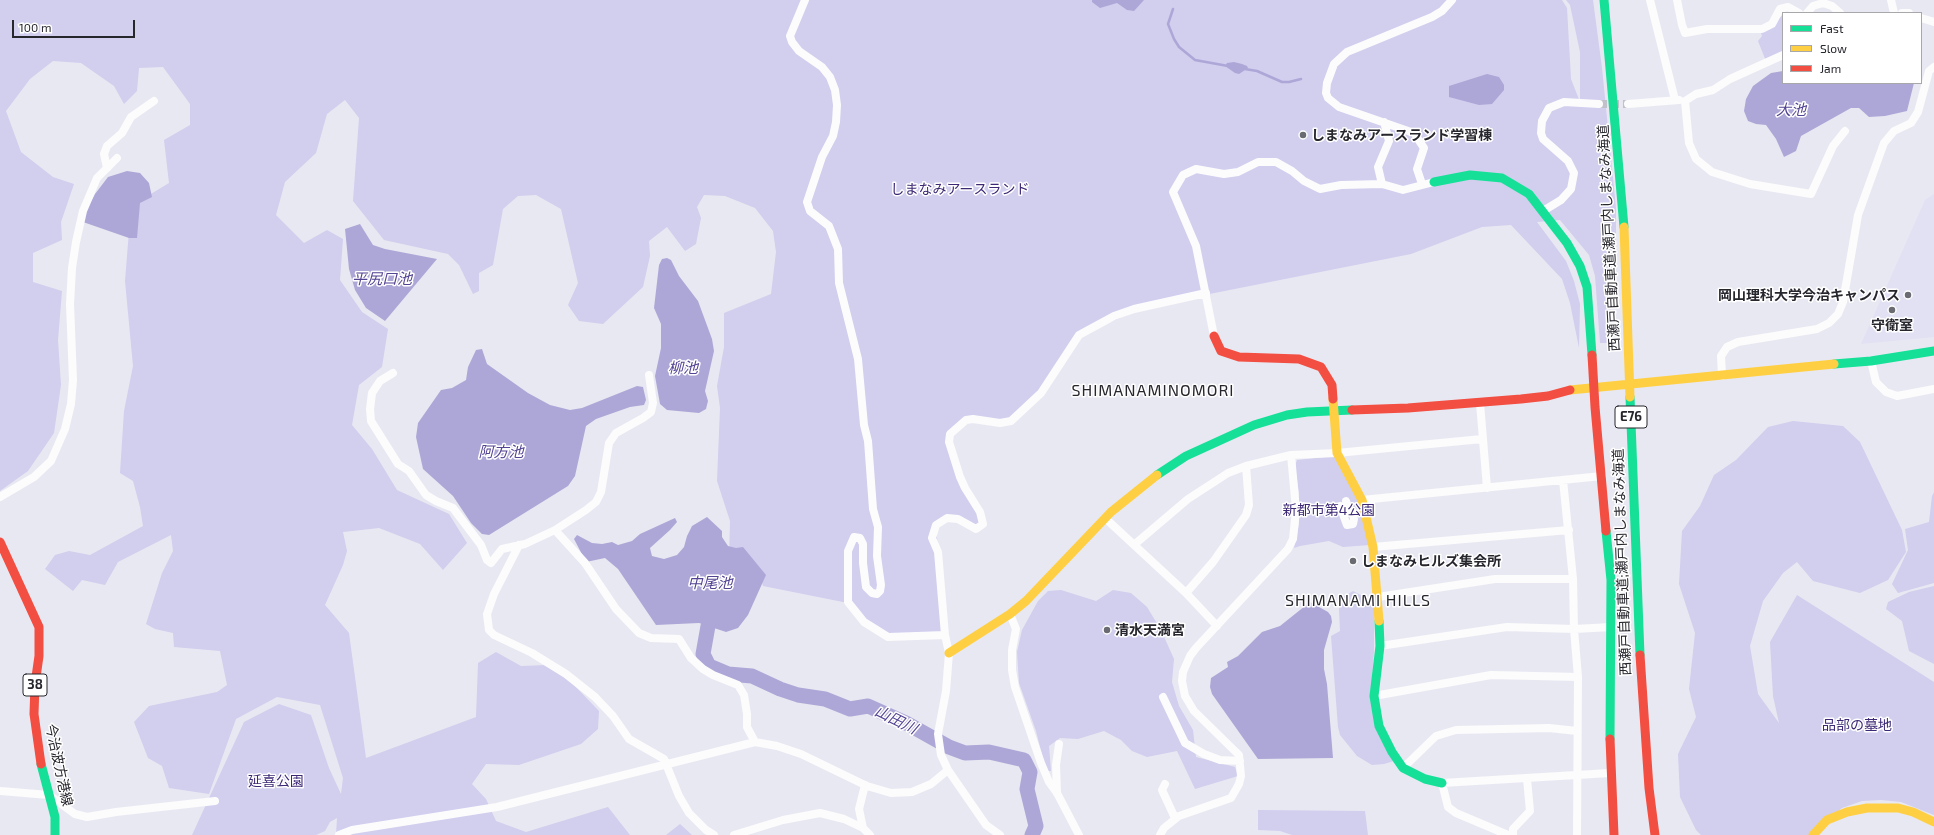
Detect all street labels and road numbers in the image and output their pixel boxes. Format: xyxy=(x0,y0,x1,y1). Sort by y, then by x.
street label: 西瀬戸自動車道;瀬戸内しまなみ海道 xyxy=(1595,124,1623,352)
road number: E76 xyxy=(1615,406,1647,428)
street label: 西瀬戸自動車道;瀬戸内しまなみ海道 xyxy=(1610,448,1634,676)
road number: 38 xyxy=(23,674,47,696)
street label: 今治波方港線 xyxy=(42,722,76,808)

